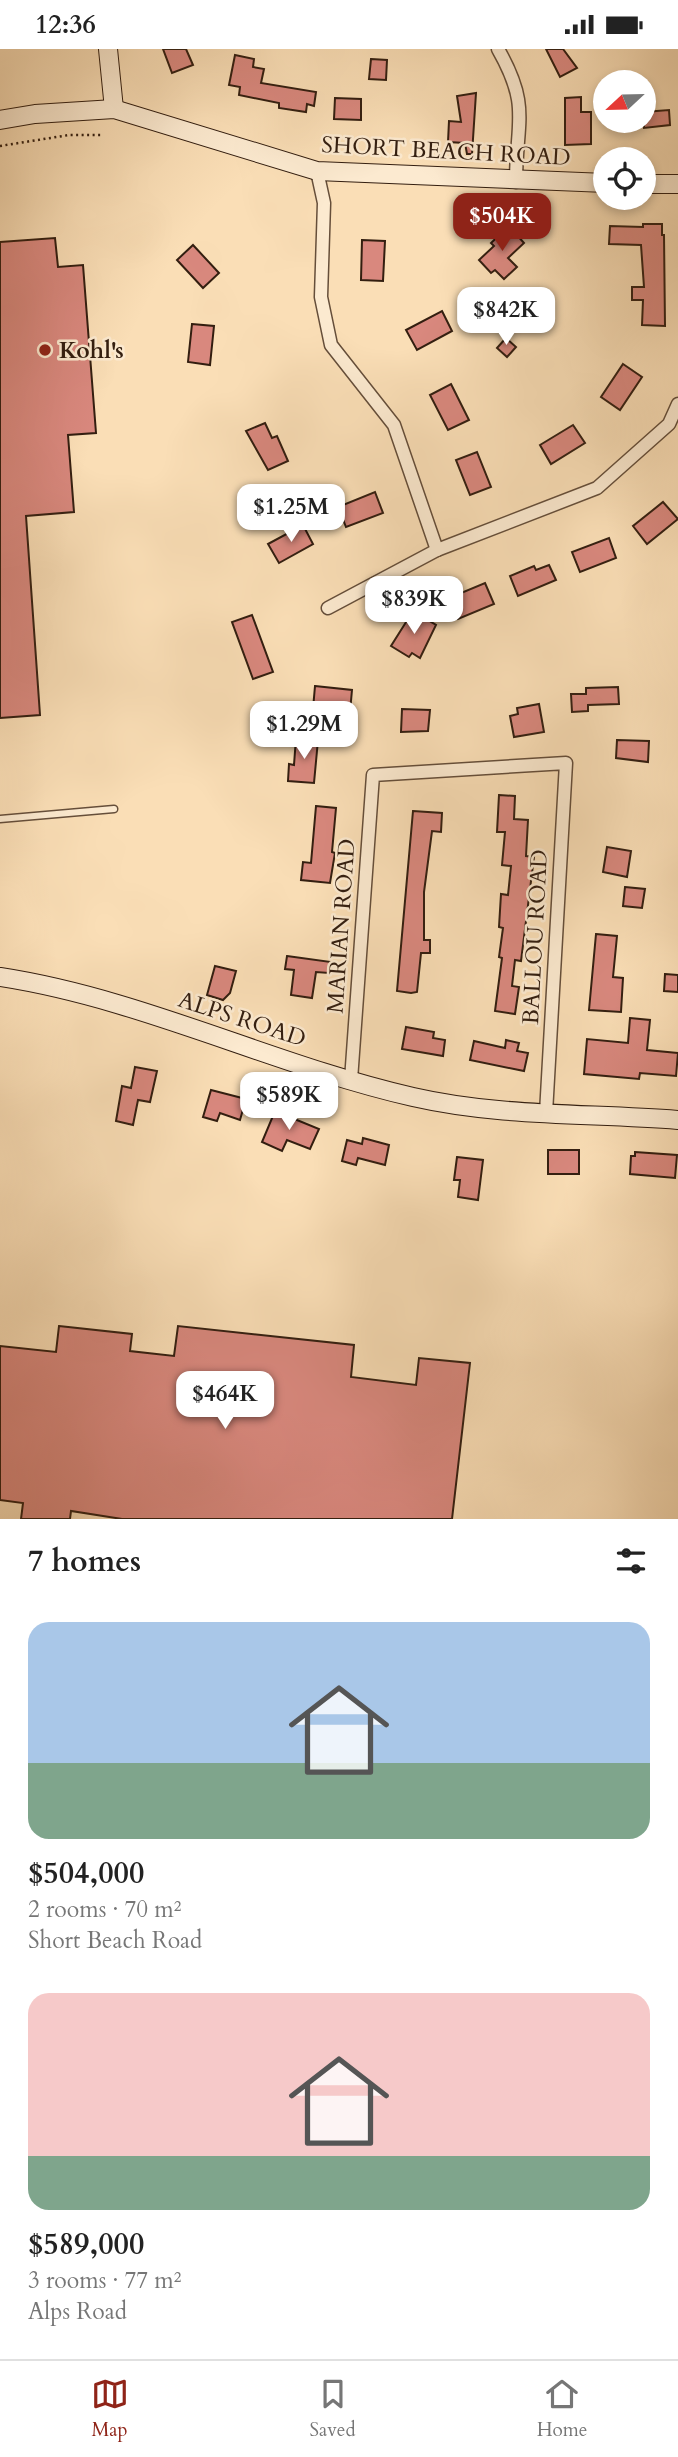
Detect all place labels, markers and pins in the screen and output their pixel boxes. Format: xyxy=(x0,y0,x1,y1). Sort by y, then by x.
pin: $504K xyxy=(453,193,551,253)
pin: $842K xyxy=(457,287,555,347)
place label: Kohl's xyxy=(59,335,124,366)
marker: Kohl's xyxy=(37,342,53,358)
pin: $1.25M xyxy=(234,484,348,544)
pin: $839K xyxy=(365,577,463,636)
pin: $1.29M xyxy=(247,701,361,761)
pin: $589K xyxy=(240,1073,338,1132)
pin: $464K xyxy=(176,1371,274,1431)

